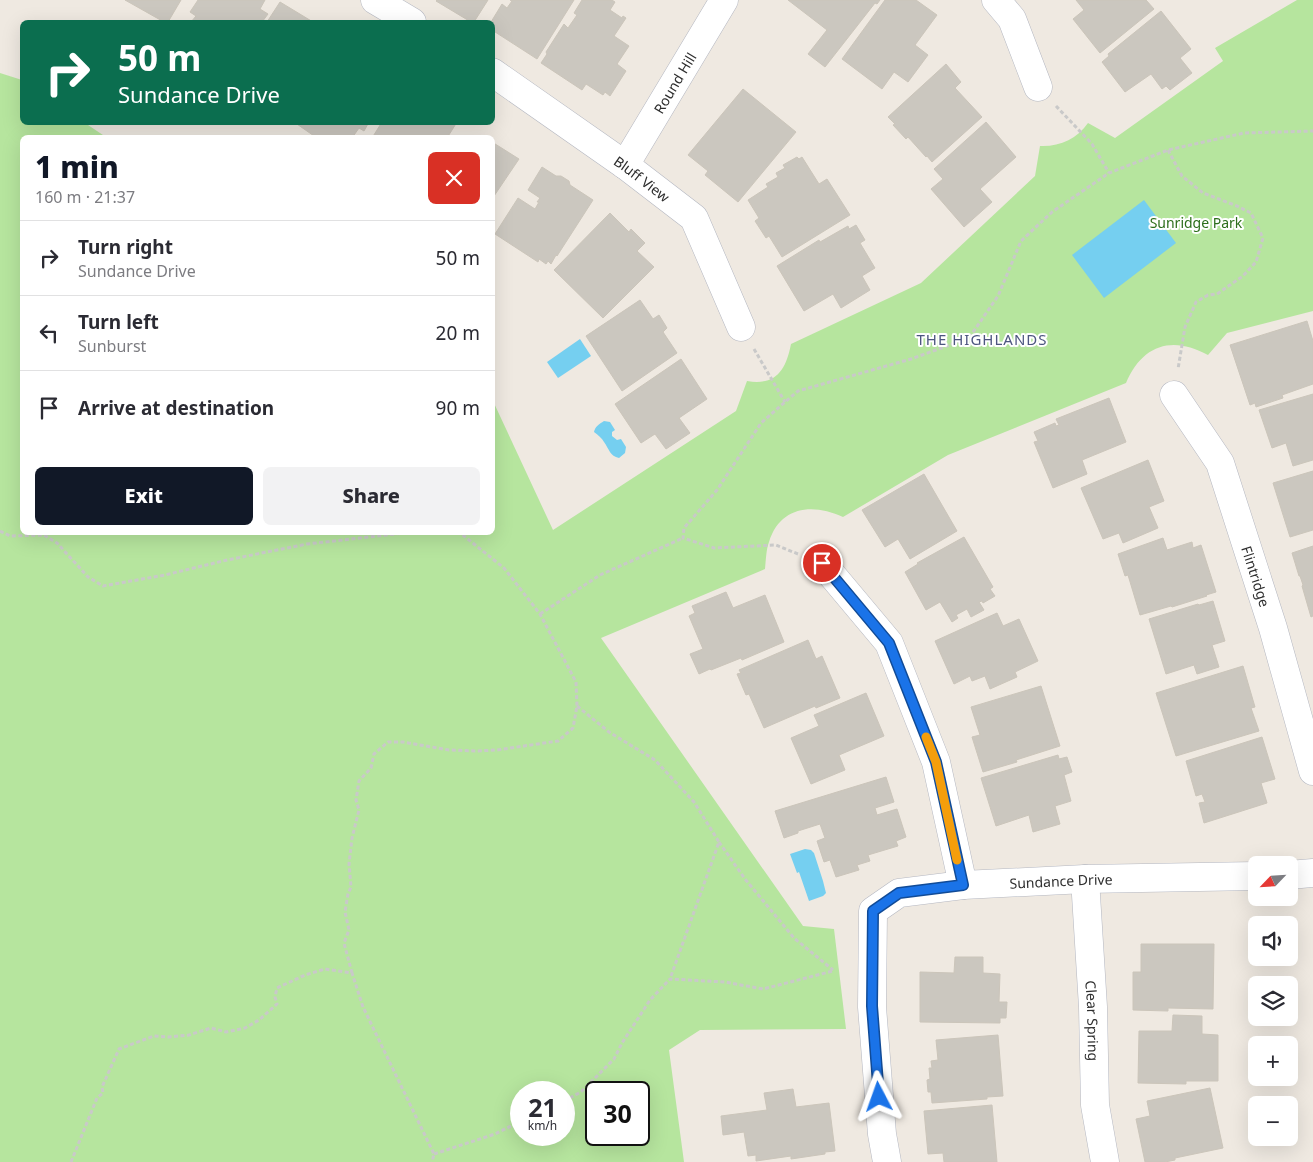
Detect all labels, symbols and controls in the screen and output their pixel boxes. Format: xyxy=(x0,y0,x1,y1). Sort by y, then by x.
text: 50 m xyxy=(118,34,201,81)
icon: right xyxy=(35,40,100,105)
street label: Round Hill xyxy=(649,49,700,117)
text: Sundance Drive xyxy=(118,79,280,109)
text: 1 min xyxy=(35,146,119,187)
street label: Bluff View xyxy=(611,151,674,206)
button: close xyxy=(428,152,480,204)
text: 160 m · 21:37 xyxy=(35,186,135,208)
park label: Sunridge Park xyxy=(1150,213,1243,232)
text: Turn right xyxy=(78,234,173,260)
icon: right xyxy=(35,244,63,272)
text: 50 m xyxy=(436,245,480,271)
text: Sundance Drive xyxy=(78,260,196,282)
text: Turn left xyxy=(78,309,159,335)
icon: left xyxy=(35,319,63,347)
text: 20 m xyxy=(436,320,480,346)
district label: THE HIGHLANDS xyxy=(917,329,1047,349)
text: Sunburst xyxy=(78,335,146,357)
icon: arrive xyxy=(35,394,63,422)
text: Arrive at destination xyxy=(78,395,274,421)
text: 90 m xyxy=(436,395,480,421)
button: Exit xyxy=(35,467,253,525)
button: Share xyxy=(263,467,480,525)
pin xyxy=(801,542,843,584)
street label: Flintridge xyxy=(1238,543,1275,609)
icon: arrive xyxy=(808,549,836,577)
north arrow xyxy=(1248,856,1298,906)
map controls xyxy=(1248,856,1298,1146)
street label: Sundance Drive xyxy=(1009,869,1113,892)
button: sound xyxy=(1248,916,1298,966)
button: layers xyxy=(1248,976,1298,1026)
street label: Clear Spring xyxy=(1082,980,1104,1061)
button: + xyxy=(1248,1036,1298,1086)
position arrow xyxy=(852,1070,904,1122)
speed limit sign: 30 xyxy=(585,1081,650,1146)
text: 21 xyxy=(528,1090,557,1124)
button: − xyxy=(1248,1096,1298,1146)
text: km/h xyxy=(528,1117,557,1134)

